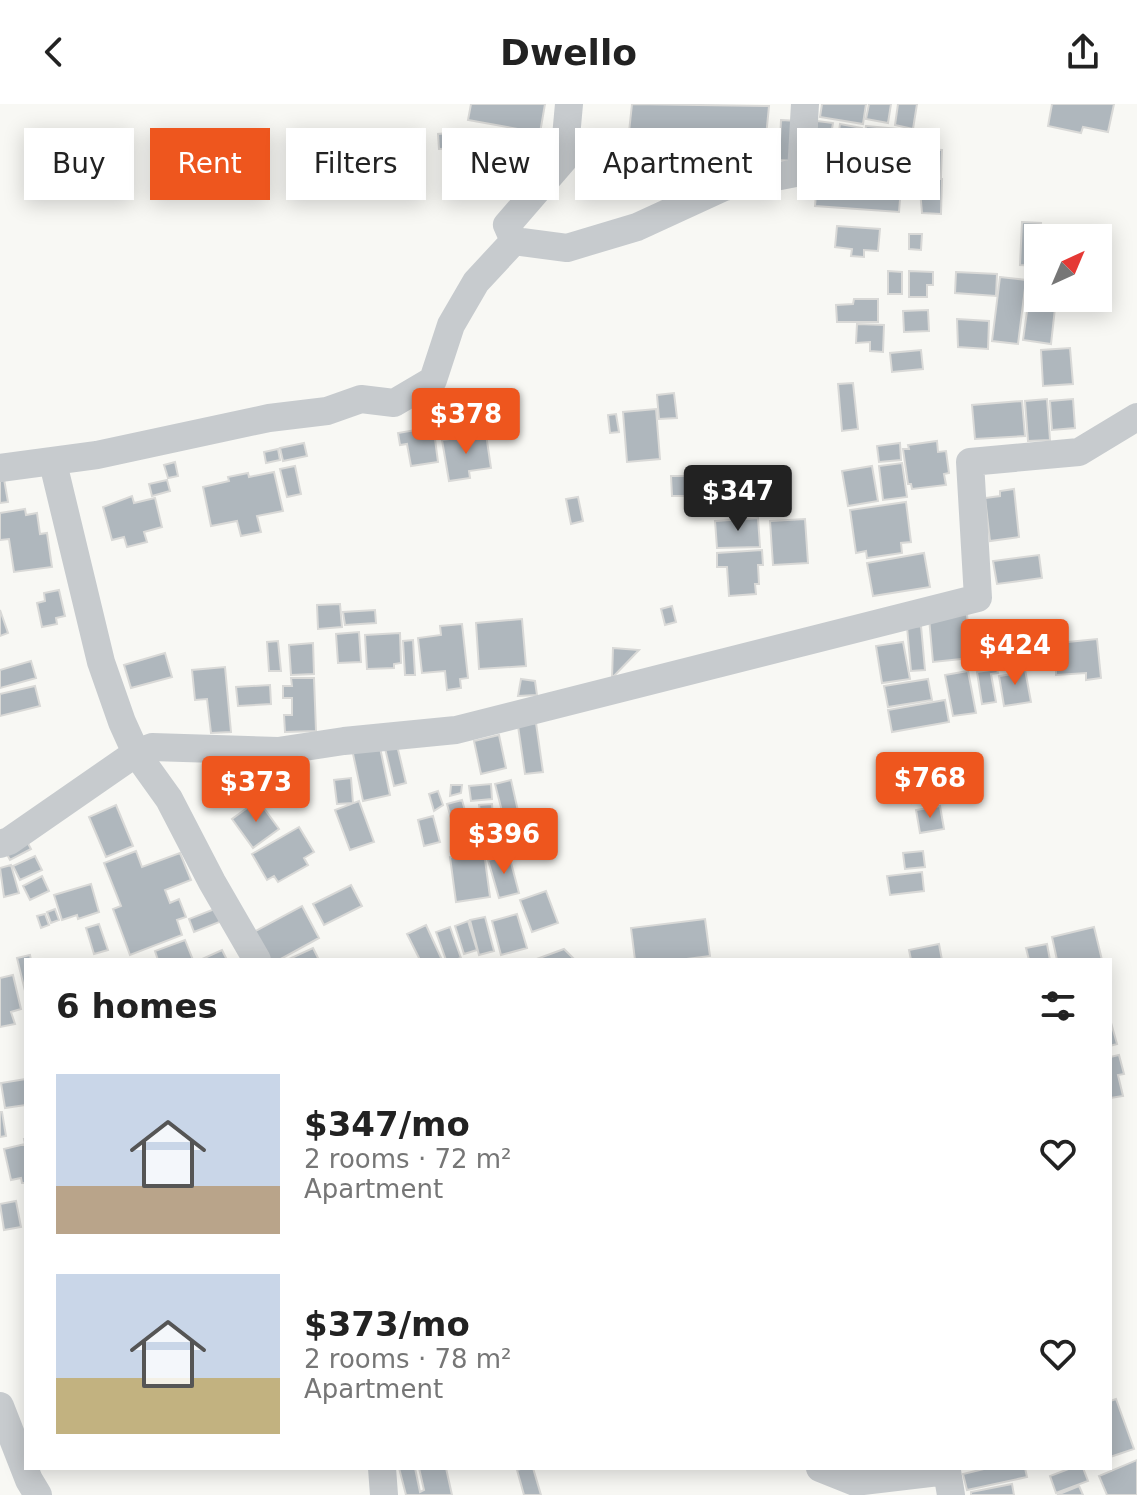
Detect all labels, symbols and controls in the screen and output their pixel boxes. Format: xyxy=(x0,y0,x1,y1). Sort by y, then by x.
icon: back xyxy=(32,30,76,74)
icon: share xyxy=(1061,30,1105,74)
text: Dwello xyxy=(500,32,637,73)
chip: Buy xyxy=(24,128,134,200)
chip: Rent xyxy=(150,128,270,200)
chip: Filters xyxy=(286,128,426,200)
chip: New xyxy=(442,128,559,200)
chip: Apartment xyxy=(575,128,781,200)
chip: House xyxy=(797,128,940,200)
north arrow xyxy=(1024,224,1112,312)
map controls xyxy=(1024,224,1112,312)
pin: $378 xyxy=(419,388,513,456)
text: $378 xyxy=(430,399,502,429)
pin: $347 xyxy=(691,465,785,533)
text: $347 xyxy=(702,476,774,506)
pin: $424 xyxy=(968,619,1062,687)
text: $424 xyxy=(979,630,1051,660)
pin: $768 xyxy=(883,752,977,820)
pin: $373 xyxy=(209,756,303,824)
text: $768 xyxy=(894,763,966,793)
text: $373 xyxy=(220,767,292,797)
pin: $396 xyxy=(457,808,551,876)
text: $396 xyxy=(468,819,540,849)
icon: filters xyxy=(1036,984,1080,1028)
text: 6 homes xyxy=(56,986,218,1026)
text: $347/mo xyxy=(304,1104,470,1144)
icon: home xyxy=(120,1106,216,1202)
icon: heart xyxy=(1036,1132,1080,1176)
text: 2 rooms · 72 m² xyxy=(304,1144,512,1174)
text: Apartment xyxy=(304,1174,443,1204)
text: $373/mo xyxy=(304,1304,470,1344)
icon: home xyxy=(120,1306,216,1402)
icon: heart xyxy=(1036,1332,1080,1376)
text: 2 rooms · 78 m² xyxy=(304,1344,512,1374)
text: Apartment xyxy=(304,1374,443,1404)

